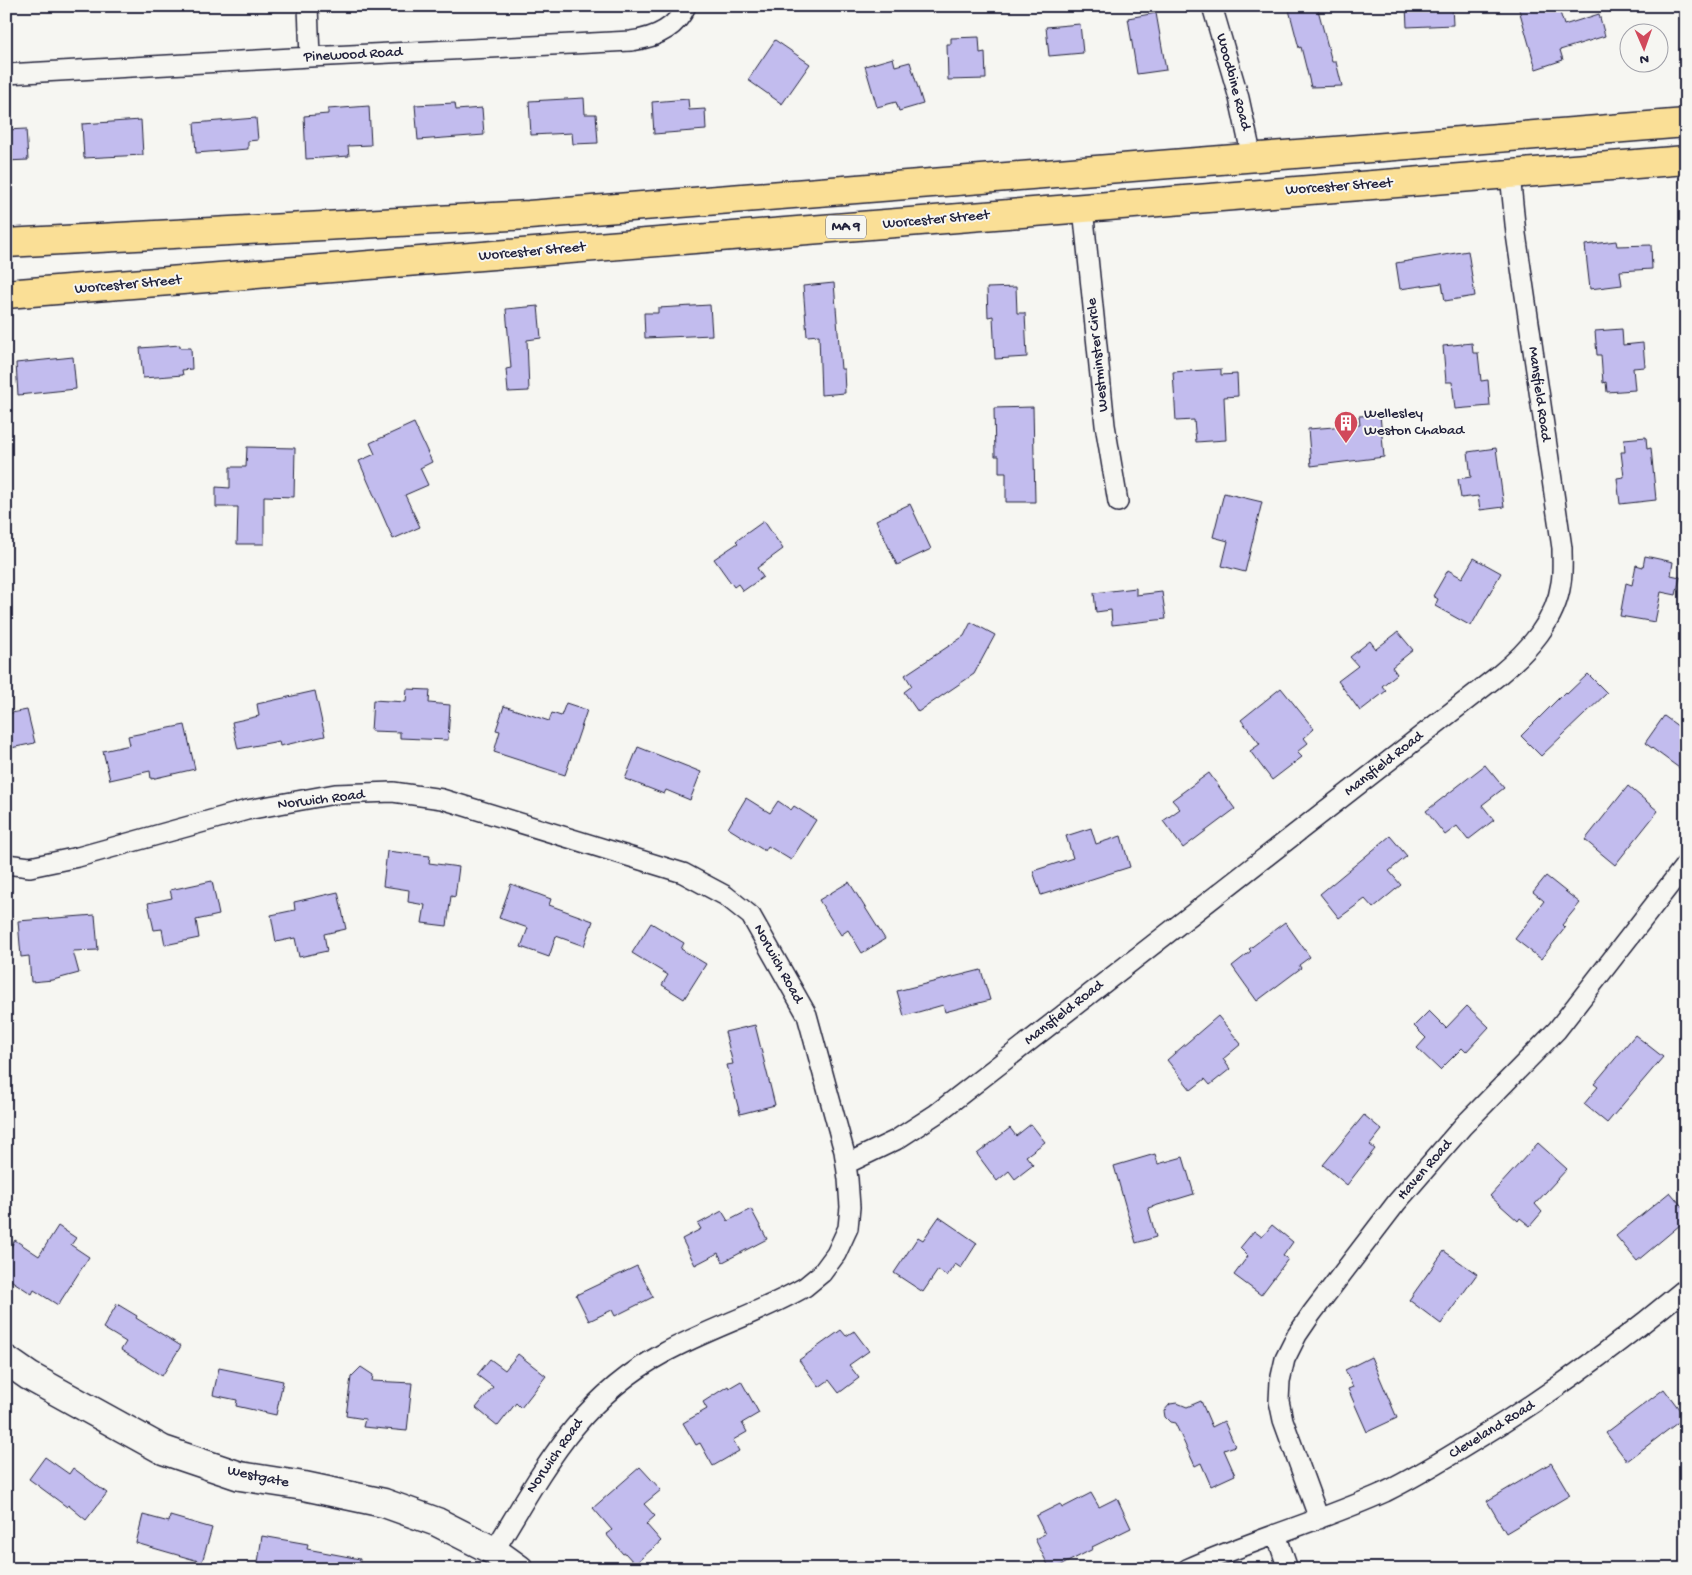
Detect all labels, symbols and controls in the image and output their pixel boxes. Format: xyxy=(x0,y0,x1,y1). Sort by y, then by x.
north arrow xyxy=(1620,22,1670,72)
street label: Woodbine Road xyxy=(1211,32,1255,134)
street label: Pinewood Road xyxy=(302,43,404,67)
text: N xyxy=(1640,50,1649,67)
street label: Worcester Street xyxy=(1285,174,1395,200)
street label: Worcester Street xyxy=(882,206,992,234)
road number: MA 9 xyxy=(826,216,866,238)
street label: Worcester Street xyxy=(478,238,588,266)
street label: Worcester Street xyxy=(74,271,184,299)
street label: Westminster Circle xyxy=(1083,297,1113,413)
street label: Mansfield Road xyxy=(1523,346,1555,444)
place label: Wellesley Weston Chabad xyxy=(1364,405,1465,440)
building icon: Wellesley Weston Chabad xyxy=(1333,410,1359,444)
street label: Mansfield Road xyxy=(1341,727,1428,800)
street label: Norwich Road xyxy=(277,786,367,814)
street label: Norwich Road xyxy=(749,921,808,1008)
street label: Mansfield Road xyxy=(1021,976,1108,1049)
street label: Haven Road xyxy=(1394,1135,1457,1204)
street label: Cleveland Road xyxy=(1446,1396,1539,1463)
street label: Norwich Road xyxy=(523,1414,588,1497)
street label: Westgate xyxy=(225,1462,291,1492)

